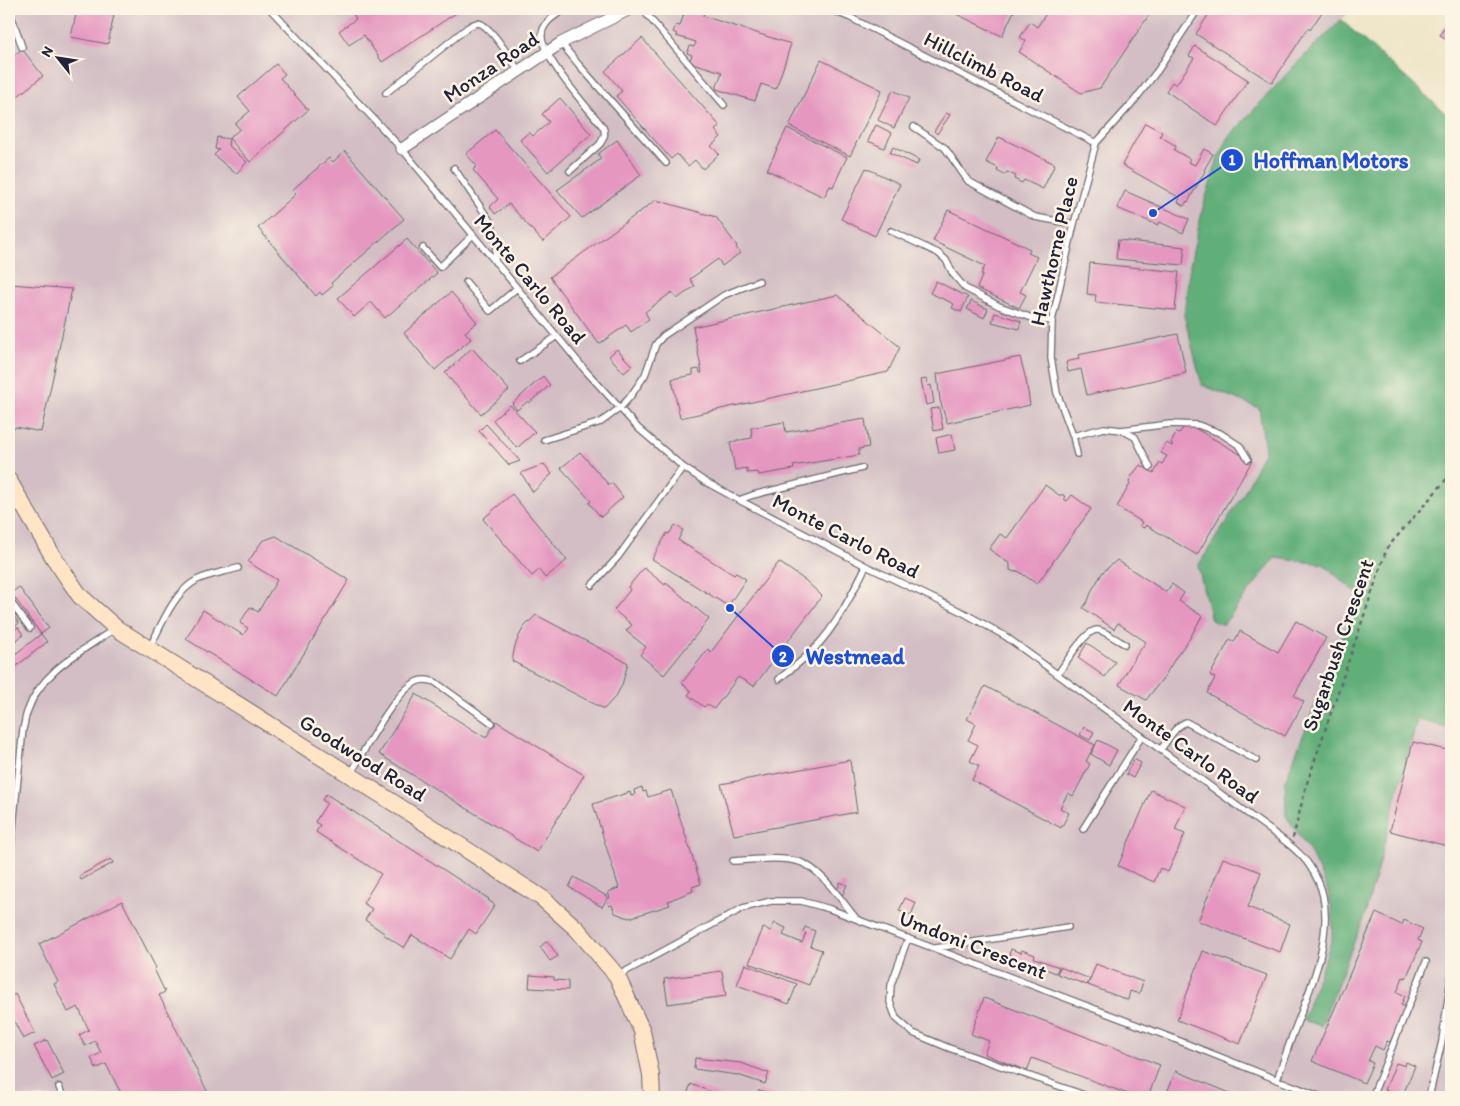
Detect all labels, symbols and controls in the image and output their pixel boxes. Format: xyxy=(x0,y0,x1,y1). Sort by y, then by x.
street label: Monza Road xyxy=(438,25,544,108)
street label: Hillclimb Road xyxy=(920,26,1049,108)
north arrow xyxy=(32,32,82,82)
text: N xyxy=(37,43,57,60)
callout: Hoffman Motors xyxy=(1219,141,1419,178)
text: Hoffman Motors xyxy=(1253,147,1409,174)
text: 1 xyxy=(1229,151,1236,169)
street label: Hawthorne Place xyxy=(1024,174,1083,328)
street label: Monte Carlo Road xyxy=(469,209,592,349)
street label: Monte Carlo Road xyxy=(769,488,924,583)
street label: Sugarbush Crescent xyxy=(1296,555,1379,734)
callout: Westmead xyxy=(771,638,915,675)
text: Westmead xyxy=(805,643,905,670)
text: 2 xyxy=(779,648,787,666)
street label: Monte Carlo Road xyxy=(1119,693,1264,808)
street label: Goodwood Road xyxy=(295,708,432,807)
street label: Umdoni Crescent xyxy=(896,905,1051,984)

